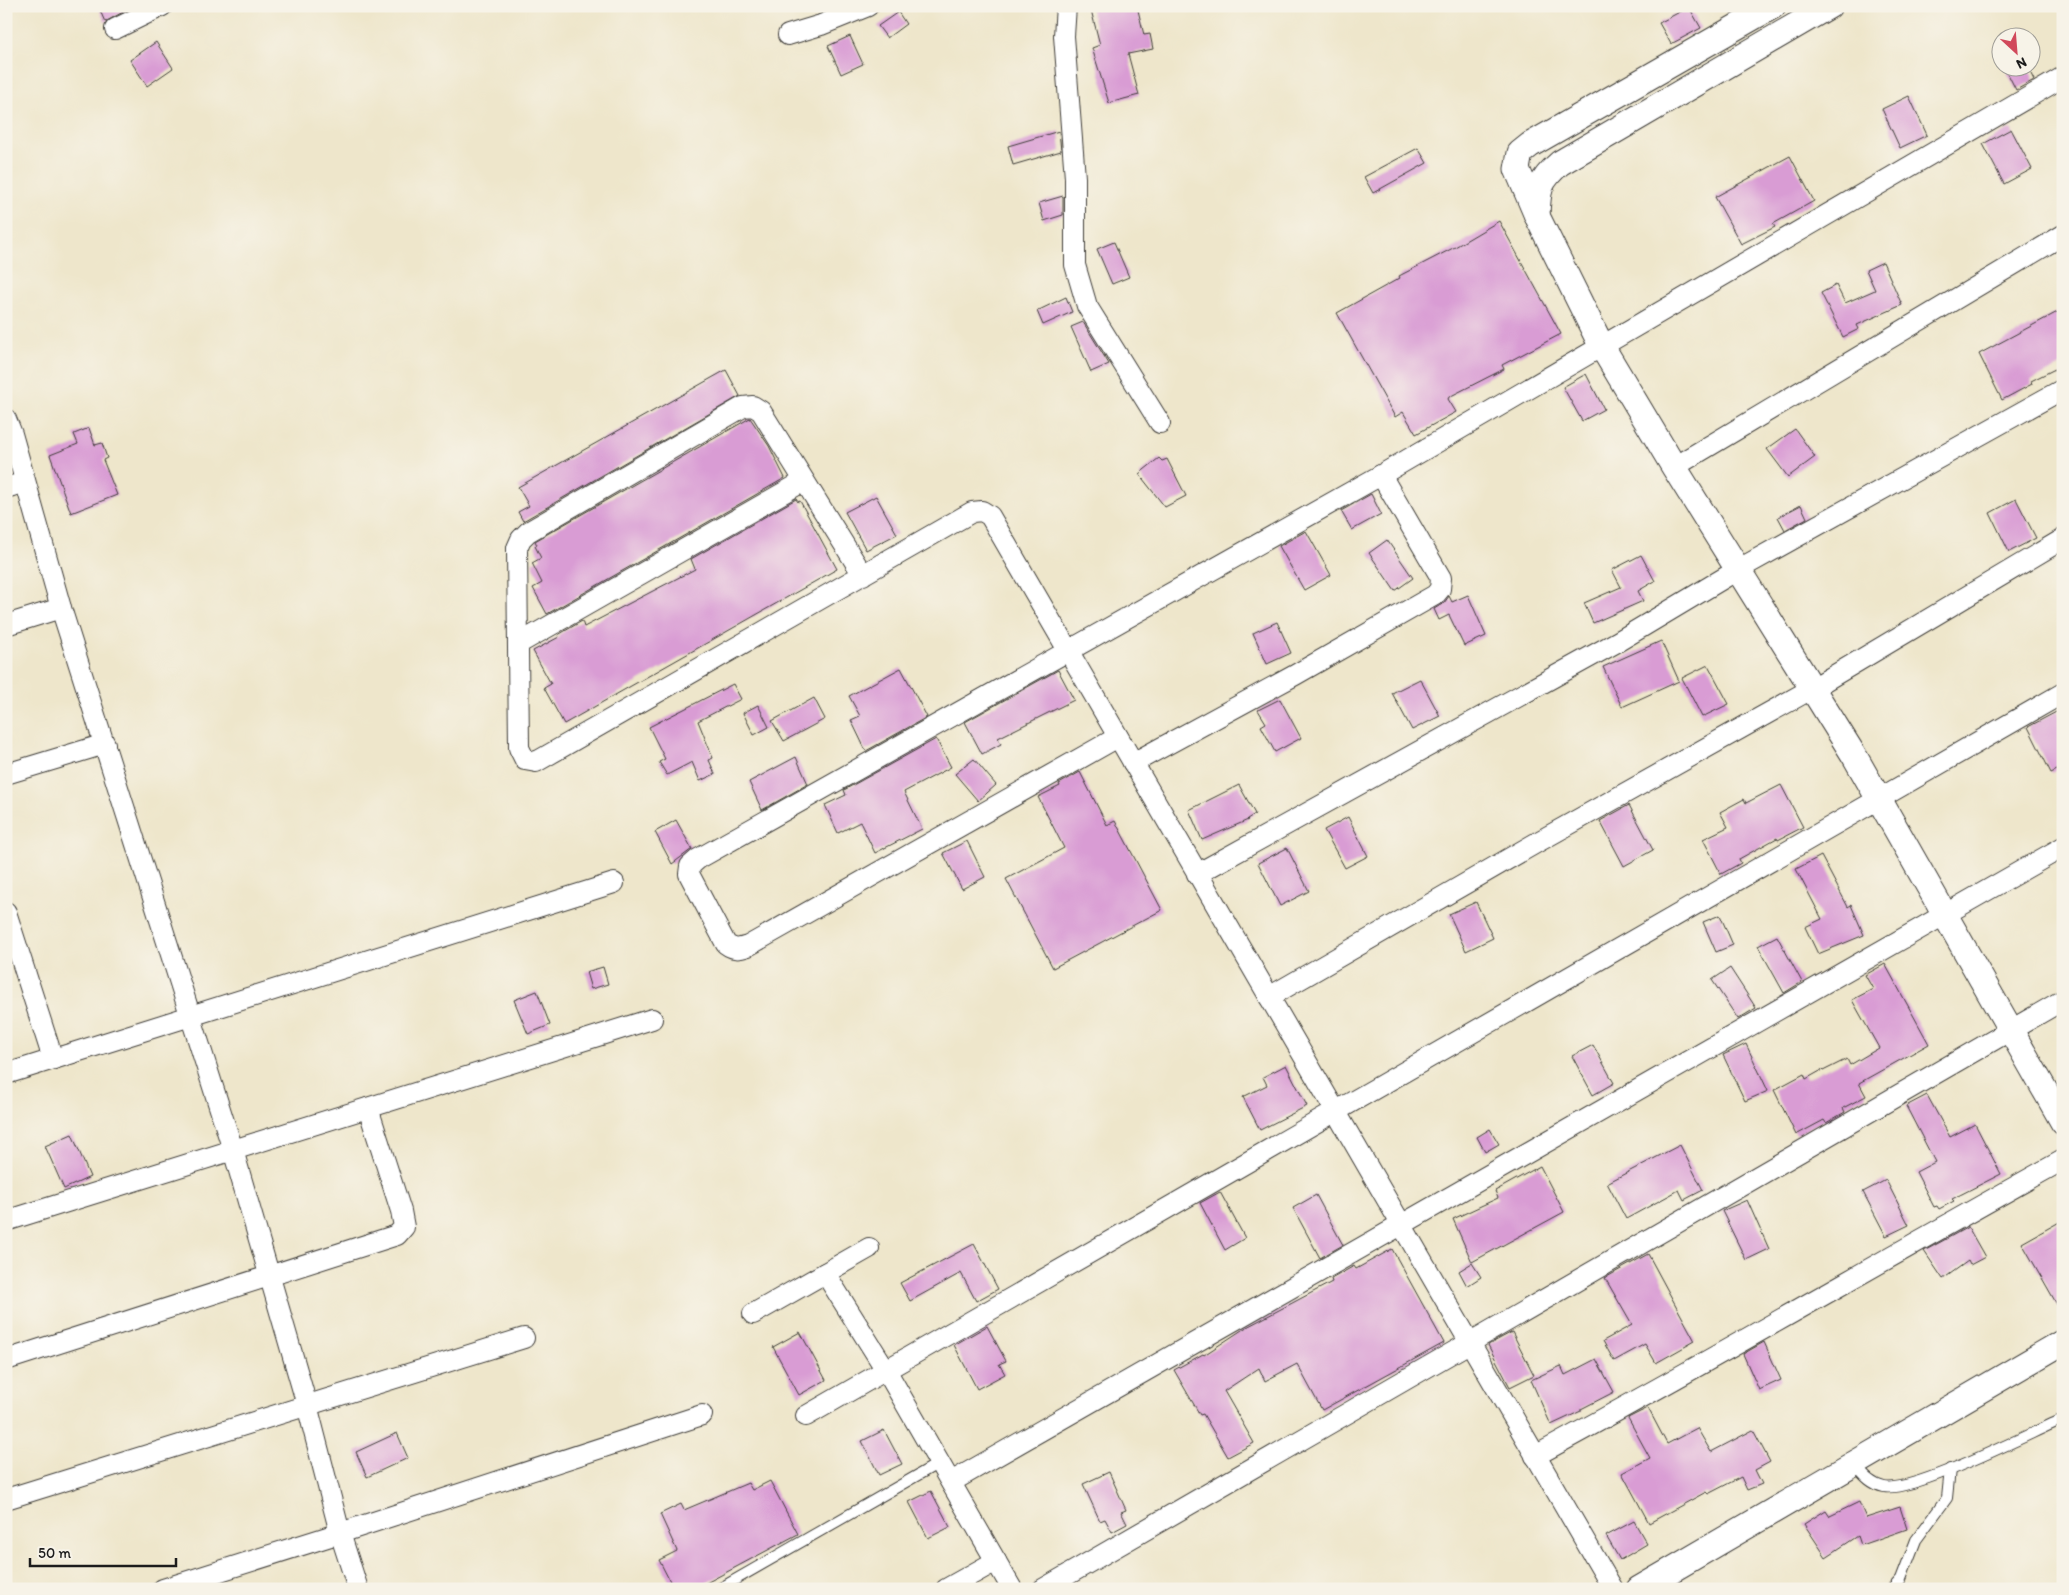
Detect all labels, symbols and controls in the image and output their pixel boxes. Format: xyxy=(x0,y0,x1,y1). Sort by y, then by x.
north arrow xyxy=(1992,28,2042,78)
text: N xyxy=(2014,54,2029,73)
scale bar xyxy=(30,1535,176,1567)
text: 50 m xyxy=(38,1544,71,1562)

